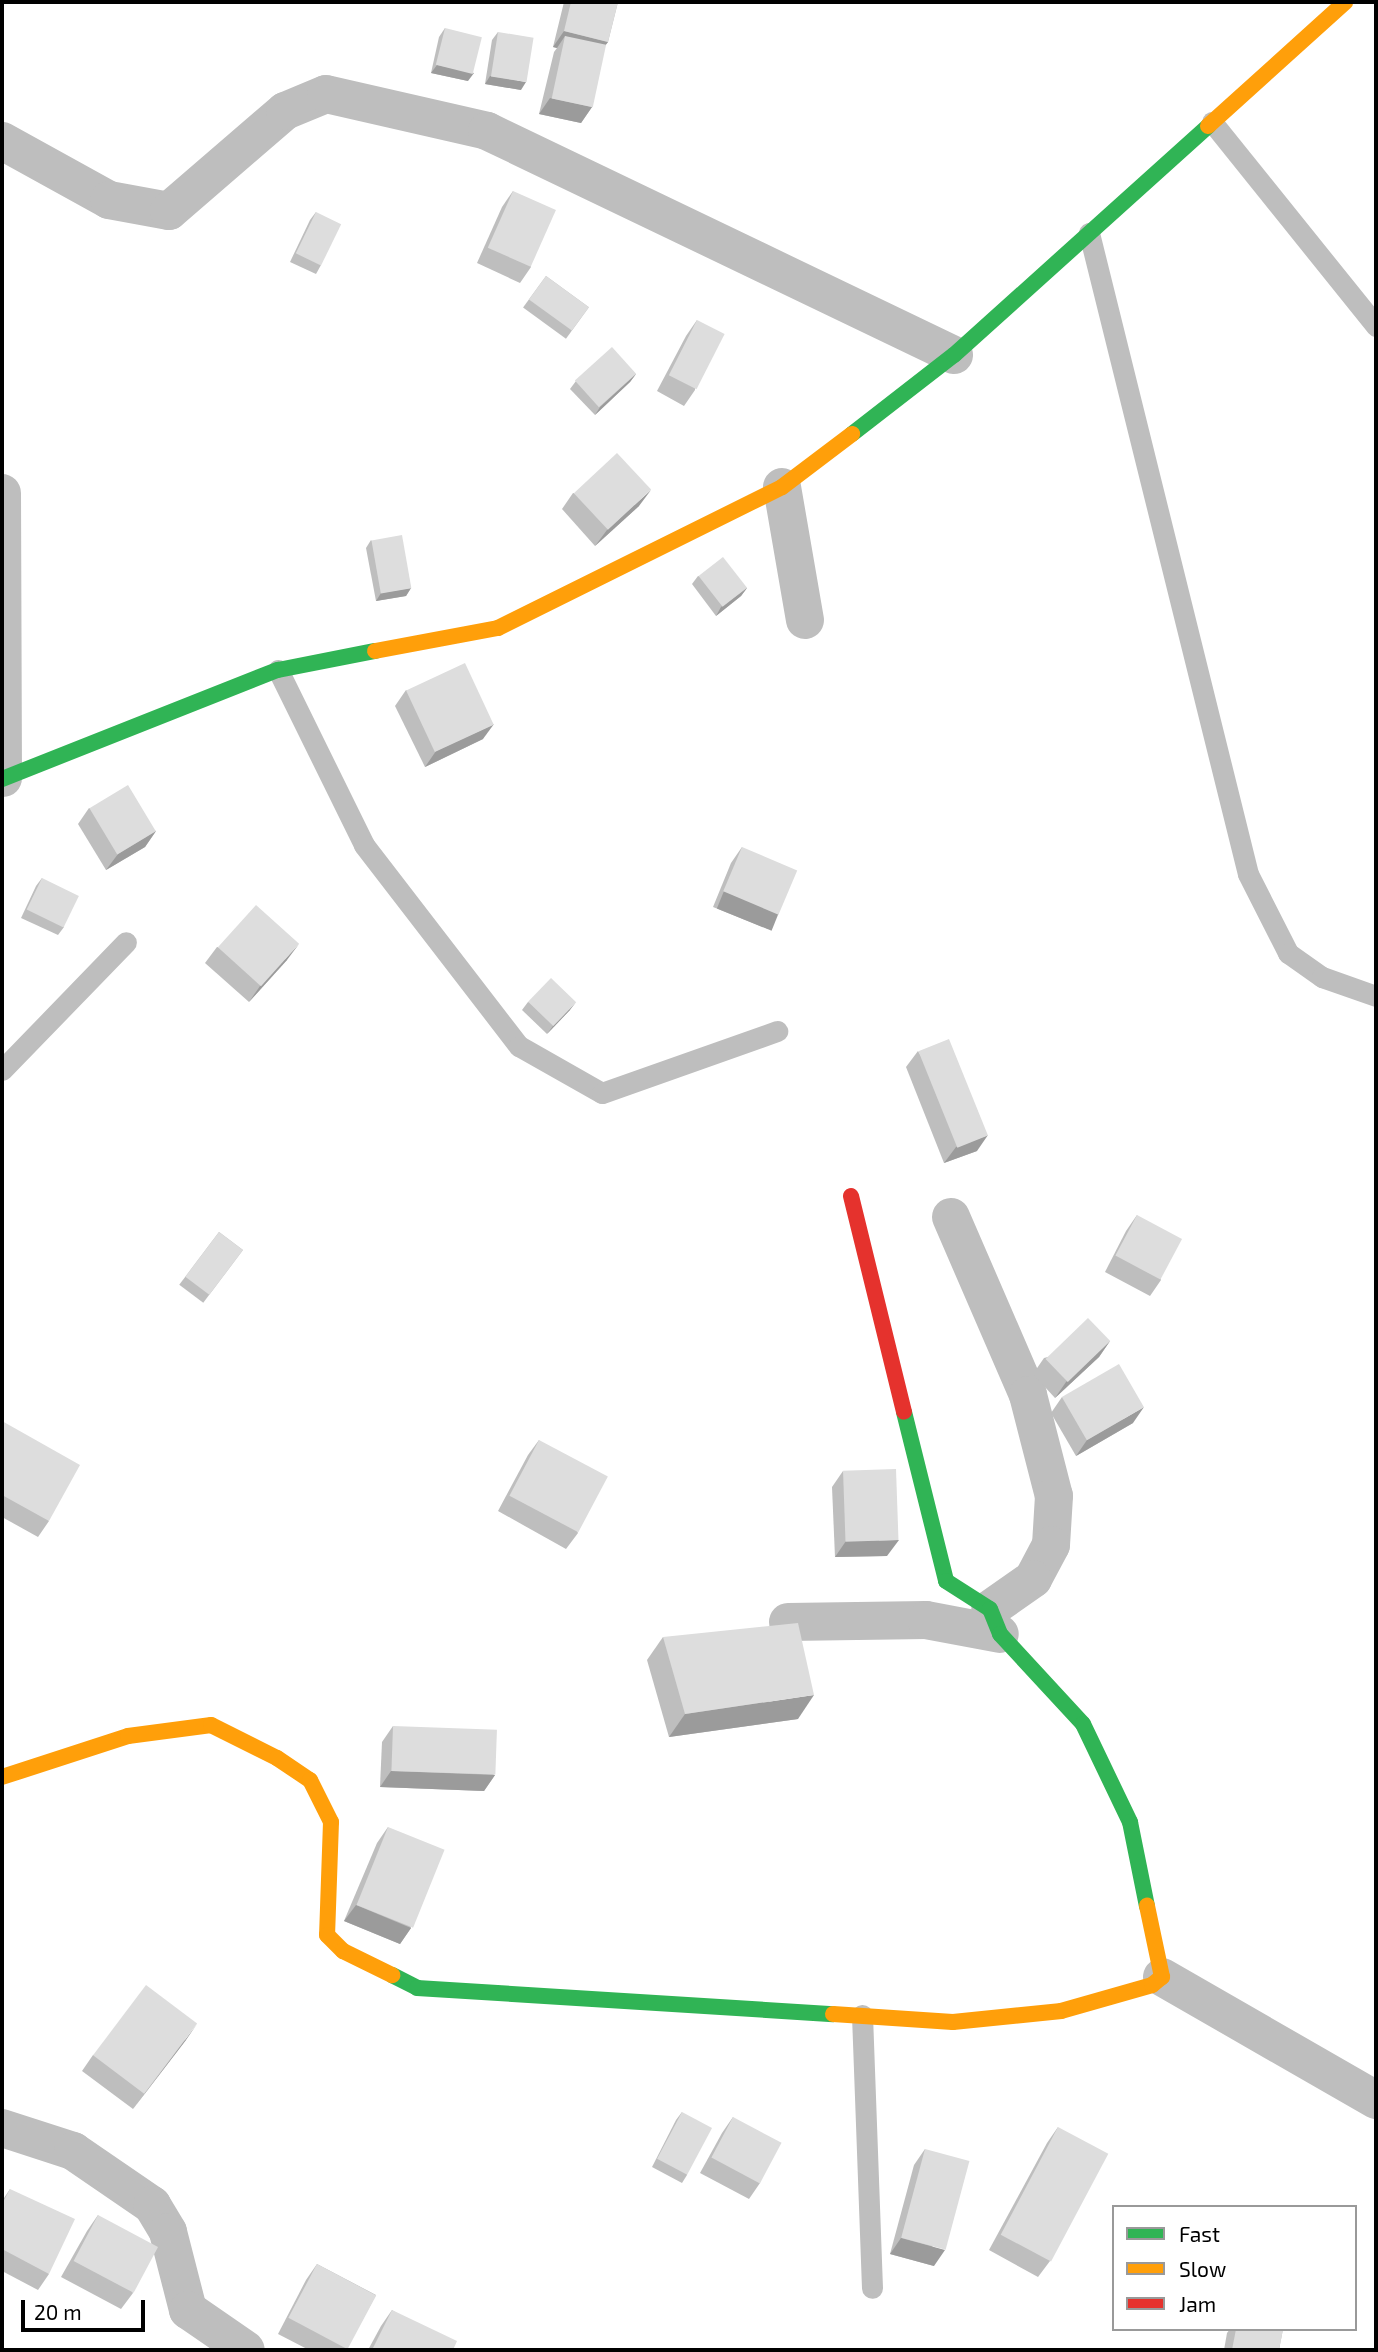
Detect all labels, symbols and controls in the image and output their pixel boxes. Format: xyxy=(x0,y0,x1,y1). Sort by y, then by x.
legend xyxy=(1112,2205,1357,2331)
text: Fast xyxy=(1179,2221,1220,2246)
text: Slow xyxy=(1179,2256,1226,2281)
scale bar xyxy=(24,2286,149,2330)
text: Jam xyxy=(1179,2291,1216,2316)
text: 20 m xyxy=(34,2299,82,2324)

